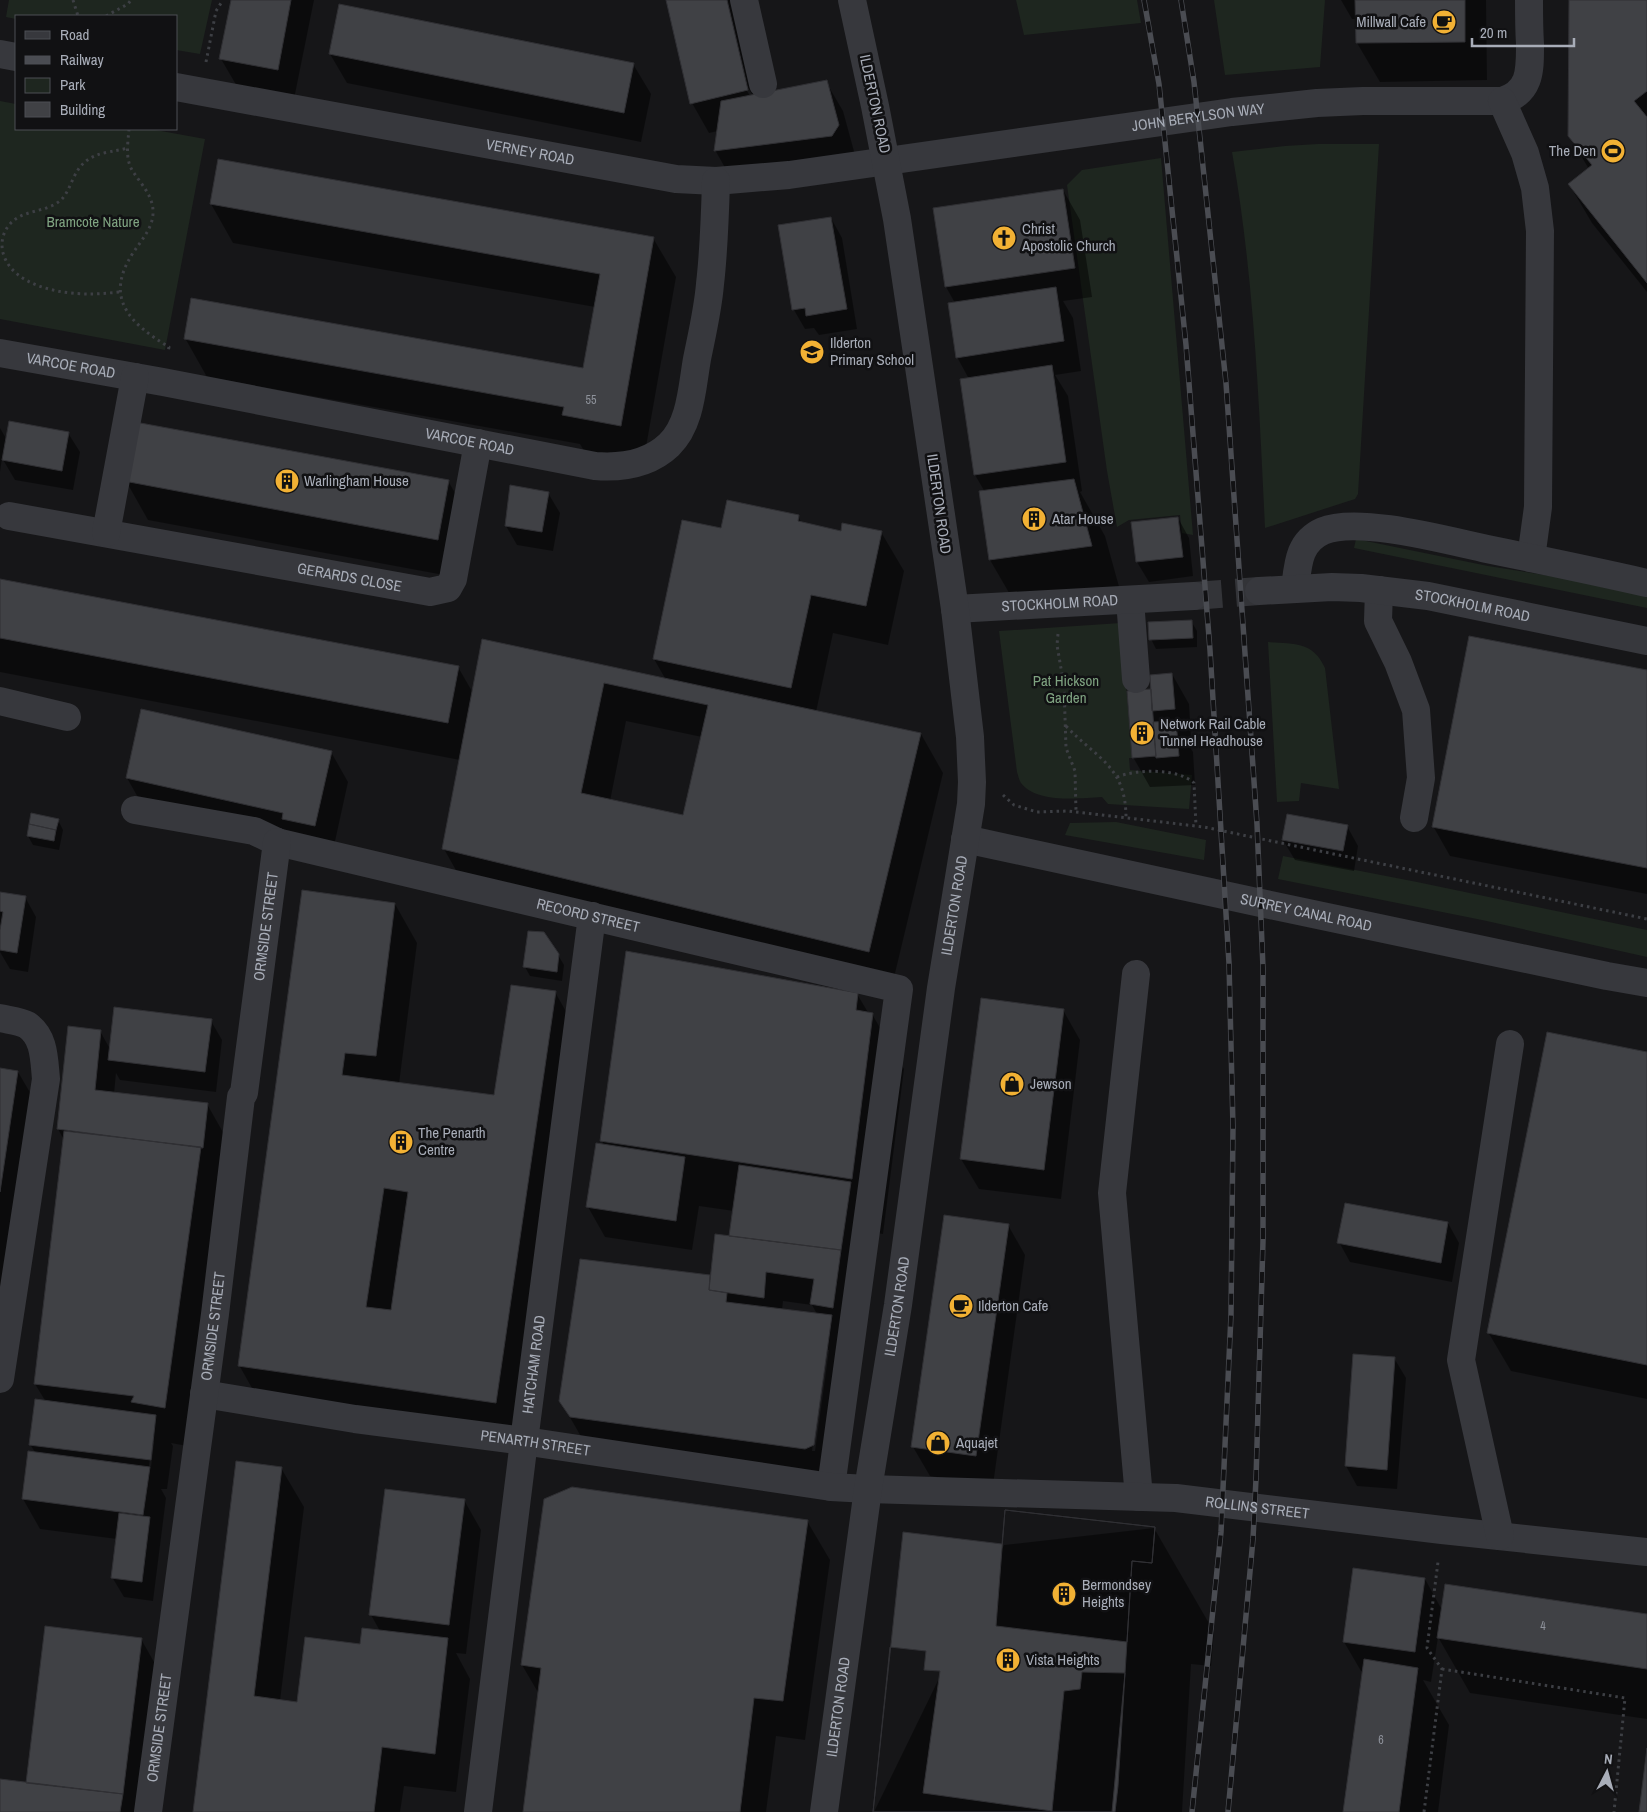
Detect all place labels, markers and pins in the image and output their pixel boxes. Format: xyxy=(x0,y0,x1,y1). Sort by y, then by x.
cafe icon: Millwall Cafe xyxy=(1431,9,1457,35)
place label: Millwall Cafe xyxy=(1356,11,1426,32)
sports icon: The Den xyxy=(1600,138,1626,164)
place label: The Den xyxy=(1549,140,1596,161)
place label: Christ Apostolic Church xyxy=(1021,218,1116,256)
church icon: Christ Apostolic Church xyxy=(991,225,1017,251)
place label: Ilderton Primary School xyxy=(830,332,914,370)
school or university icon: Ilderton Primary School xyxy=(799,339,825,365)
building icon: Warlingham House xyxy=(274,468,300,494)
place label: Warlingham House xyxy=(304,470,409,491)
building icon: Atar House xyxy=(1021,506,1047,532)
place label: Atar House xyxy=(1051,508,1114,529)
place label: Network Rail Cable Tunnel Headhouse xyxy=(1160,713,1266,751)
building icon: Network Rail Cable Tunnel Headhouse xyxy=(1129,720,1155,746)
shop icon: Jewson xyxy=(999,1071,1025,1097)
place label: Jewson xyxy=(1030,1073,1072,1094)
place label: The Penarth Centre xyxy=(418,1122,486,1160)
building icon: The Penarth Centre xyxy=(388,1129,414,1155)
cafe icon: Ilderton Cafe xyxy=(948,1293,974,1319)
place label: Ilderton Cafe xyxy=(978,1295,1049,1316)
shop icon: Aquajet xyxy=(925,1430,951,1456)
place label: Aquajet xyxy=(955,1432,998,1453)
place label: Bermondsey Heights xyxy=(1082,1574,1152,1612)
building icon: Bermondsey Heights xyxy=(1051,1581,1077,1607)
building icon: Vista Heights xyxy=(995,1647,1021,1673)
place label: Vista Heights xyxy=(1026,1649,1100,1670)

